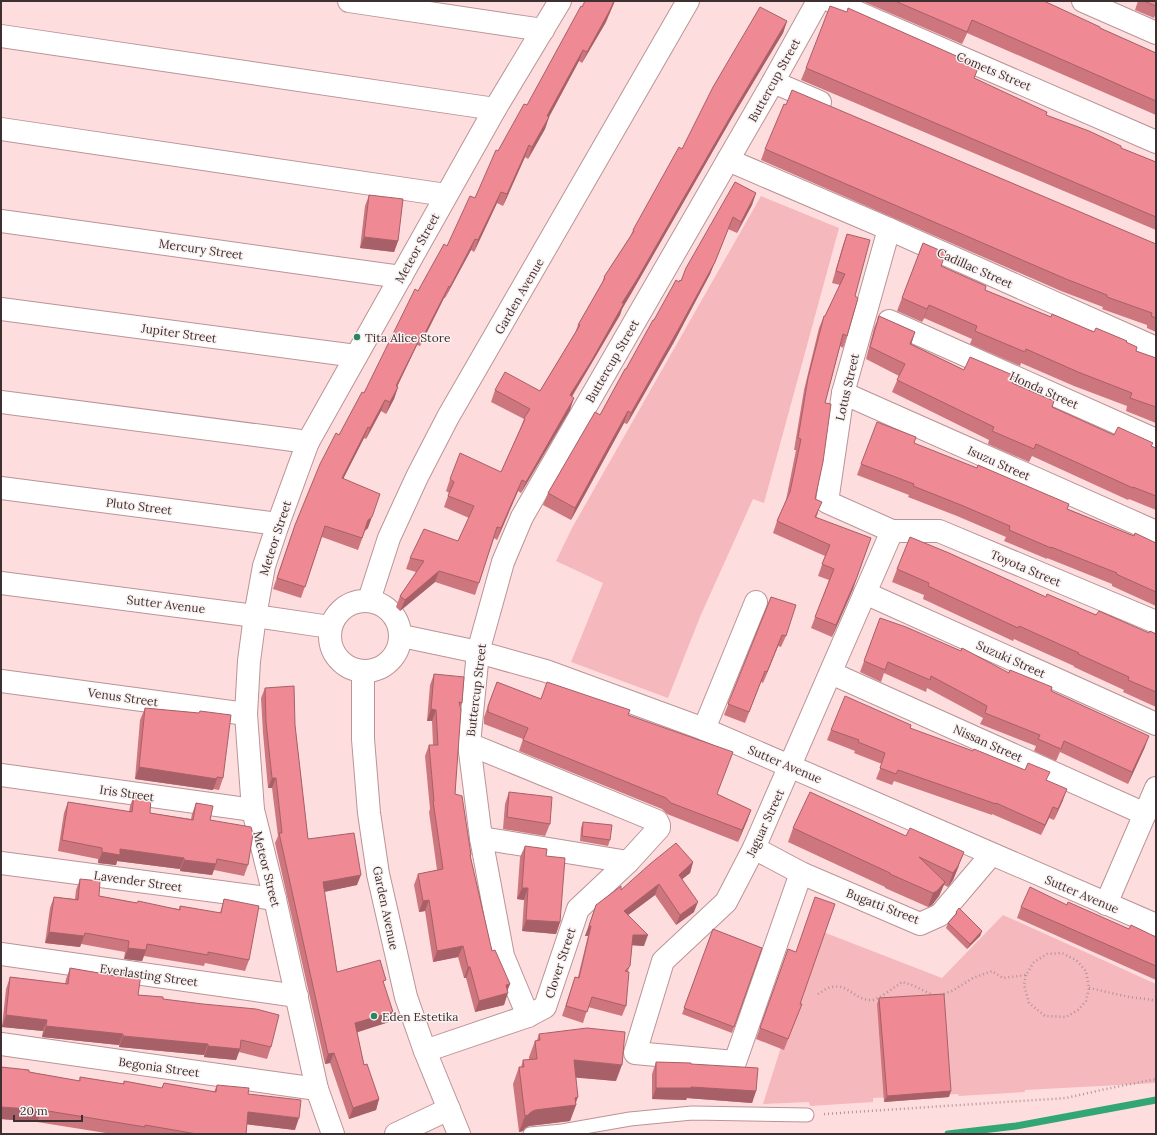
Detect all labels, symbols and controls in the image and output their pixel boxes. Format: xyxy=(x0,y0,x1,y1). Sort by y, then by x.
street label: Buttercup Street xyxy=(745,35,803,125)
street label: Comets Street xyxy=(954,48,1034,94)
street label: Meteor Street xyxy=(392,210,443,286)
street label: Mercury Street xyxy=(158,236,244,262)
street label: Cadillac Street xyxy=(935,245,1016,292)
street label: Garden Avenue xyxy=(491,255,547,337)
street label: Buttercup Street xyxy=(582,316,642,405)
street label: Jupiter Street xyxy=(139,320,218,346)
place label: Tita Alice Store xyxy=(365,330,451,345)
marker: Tita Alice Store xyxy=(352,332,362,342)
street label: Lotus Street xyxy=(832,352,862,422)
street label: Honda Street xyxy=(1007,368,1081,412)
street label: Isuzu Street xyxy=(965,443,1033,484)
street label: Pluto Street xyxy=(105,495,173,518)
street label: Meteor Street xyxy=(256,498,294,577)
street label: Toyota Street xyxy=(988,546,1064,590)
street label: Sutter Avenue xyxy=(126,592,207,616)
street label: Suzuki Street xyxy=(974,637,1048,681)
street label: Buttercup Street xyxy=(463,642,489,737)
street label: Venus Street xyxy=(86,684,160,709)
street label: Nissan Street xyxy=(951,721,1025,765)
street label: Sutter Avenue xyxy=(746,742,825,787)
street label: Iris Street xyxy=(99,782,156,804)
street label: Jaguar Street xyxy=(742,786,787,860)
street label: Meteor Street xyxy=(250,829,284,909)
street label: Garden Avenue xyxy=(370,865,402,952)
street label: Lavender Street xyxy=(93,867,184,895)
street label: Sutter Avenue xyxy=(1043,872,1122,917)
street label: Bugatti Street xyxy=(844,885,922,927)
street label: Clover Street xyxy=(542,925,579,1000)
street label: Everlasting Street xyxy=(99,961,199,989)
place label: Eden Estetika xyxy=(382,1009,458,1024)
marker: Eden Estetika xyxy=(369,1011,379,1021)
street label: Begonia Street xyxy=(118,1054,201,1080)
scale bar xyxy=(14,1097,82,1123)
text: 20 m xyxy=(20,1103,48,1118)

